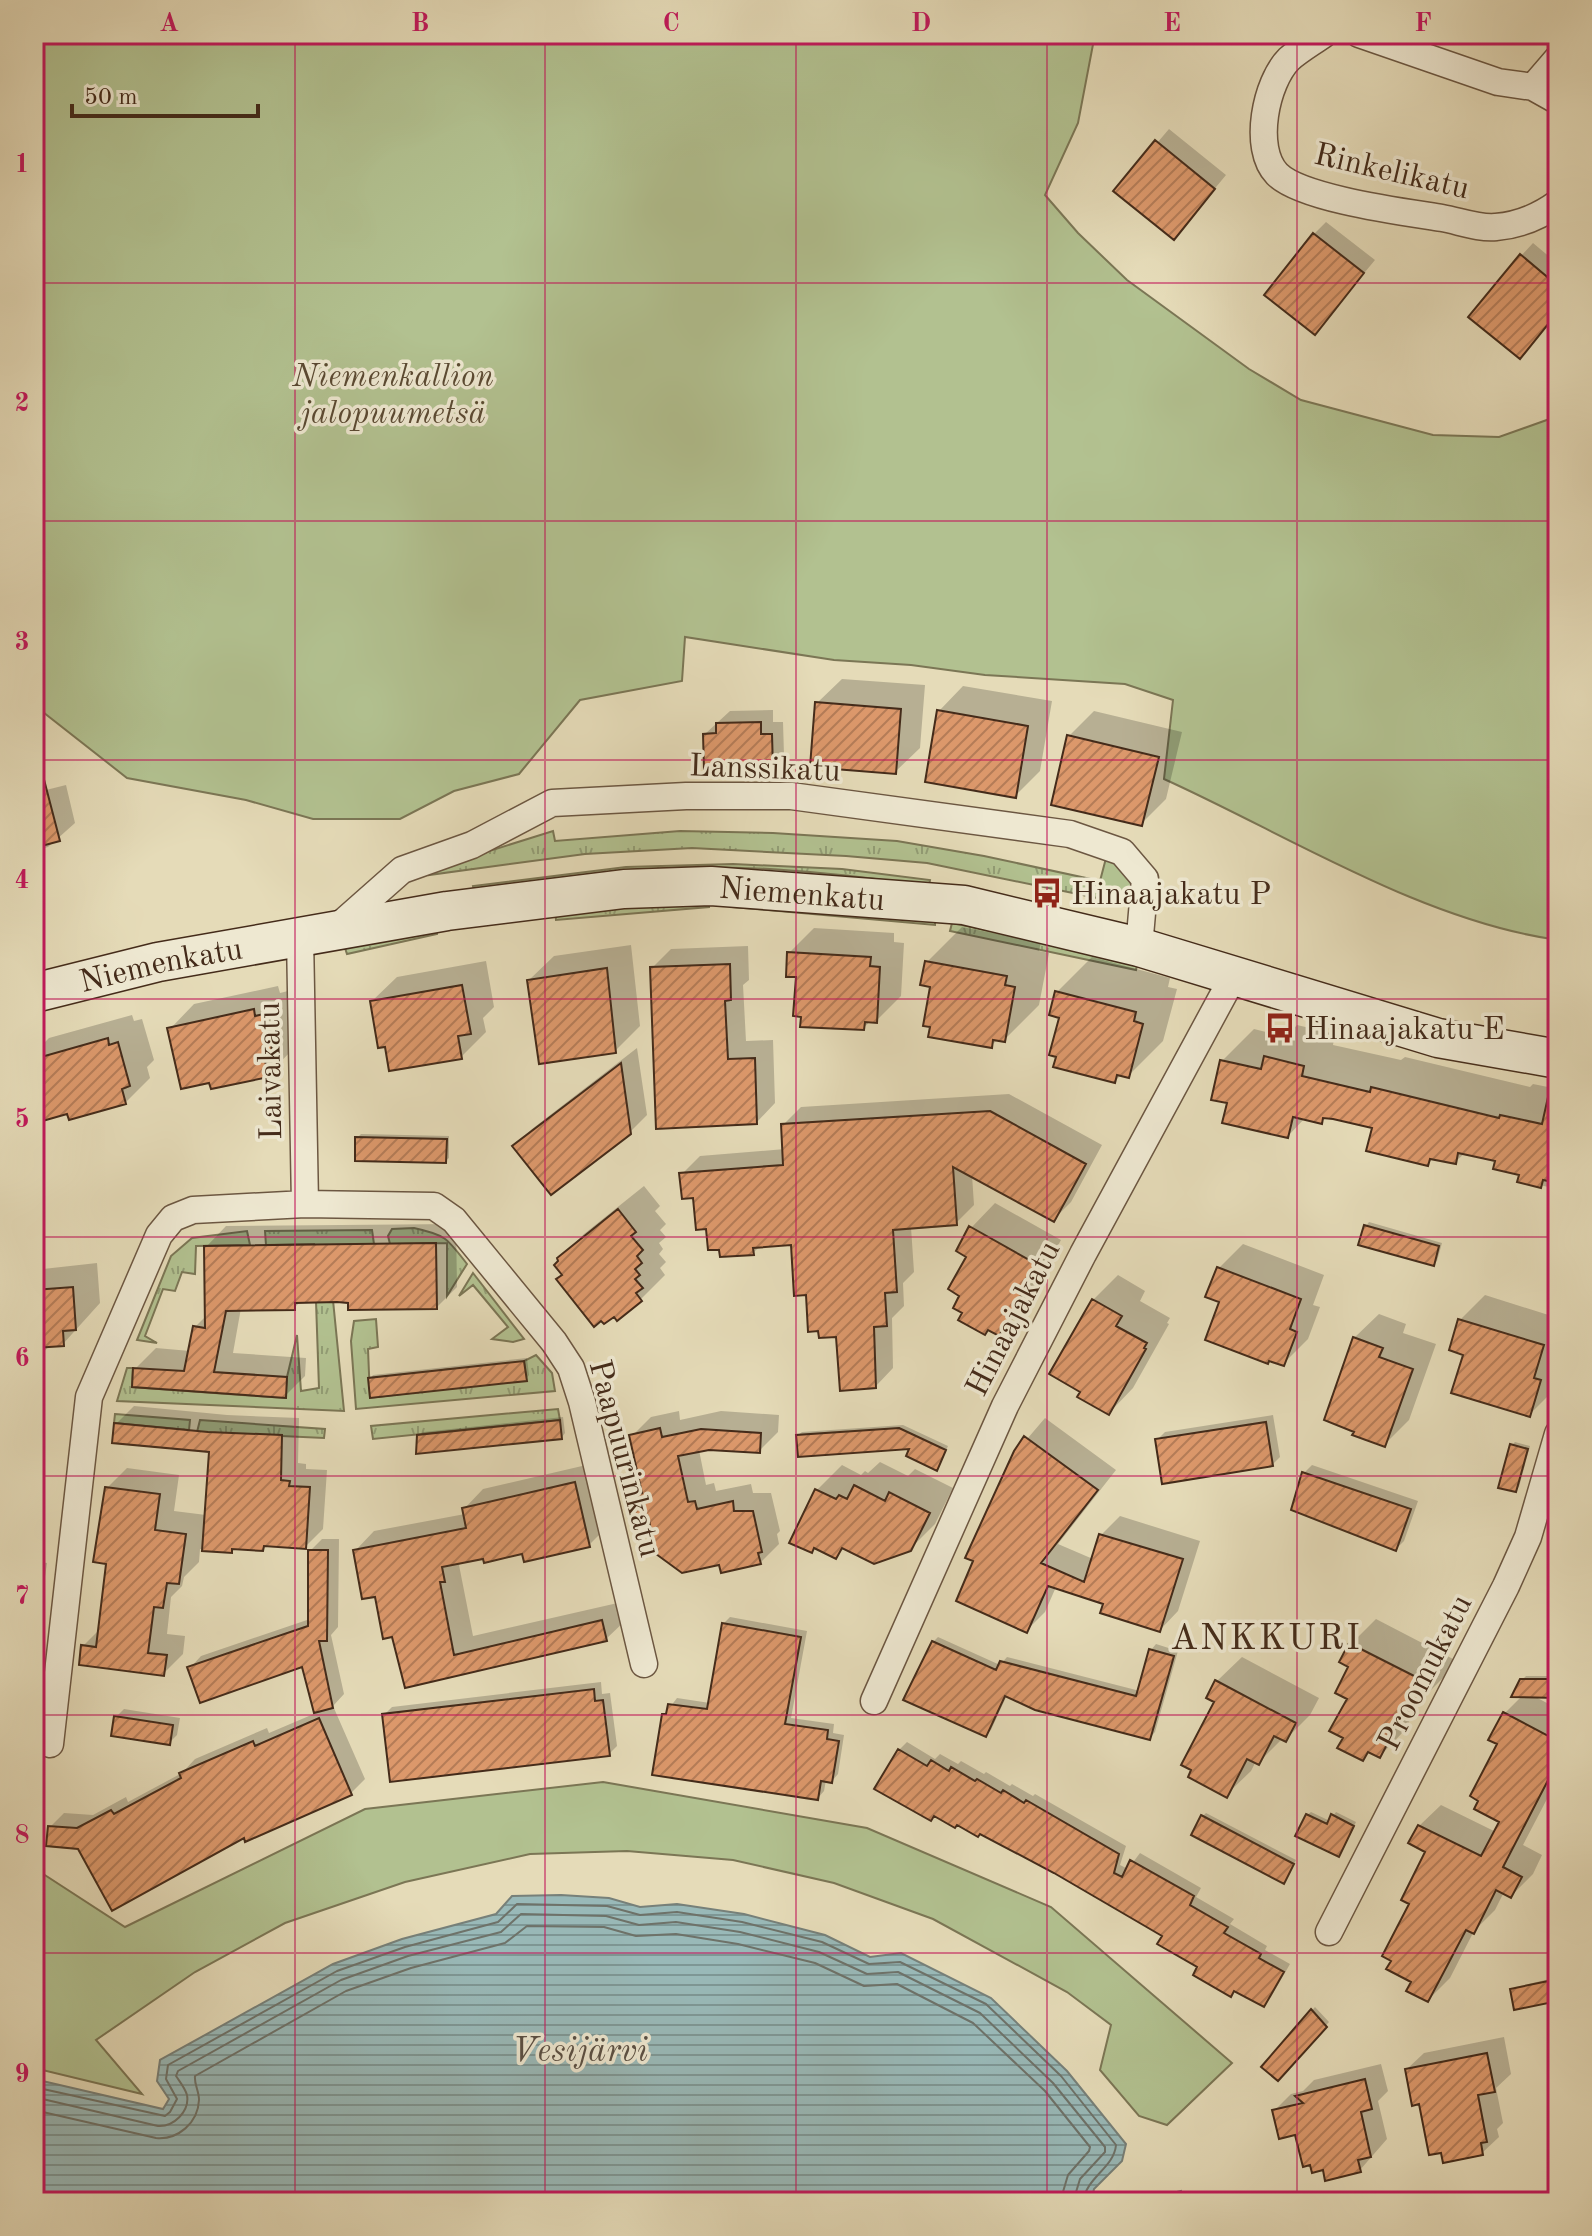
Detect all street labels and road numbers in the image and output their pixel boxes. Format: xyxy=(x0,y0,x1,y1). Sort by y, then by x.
street label: Rinkelikatu xyxy=(1311,140,1472,206)
street label: Lanssikatu xyxy=(689,751,841,789)
street label: Niemenkatu xyxy=(718,874,886,918)
street label: Niemenkatu xyxy=(76,934,245,1000)
street label: Laivakatu xyxy=(255,1001,289,1140)
street label: Hinaajakatu xyxy=(962,1237,1067,1402)
street label: Paapuurinkatu xyxy=(581,1357,665,1561)
street label: Proomukatu xyxy=(1374,1590,1479,1756)

